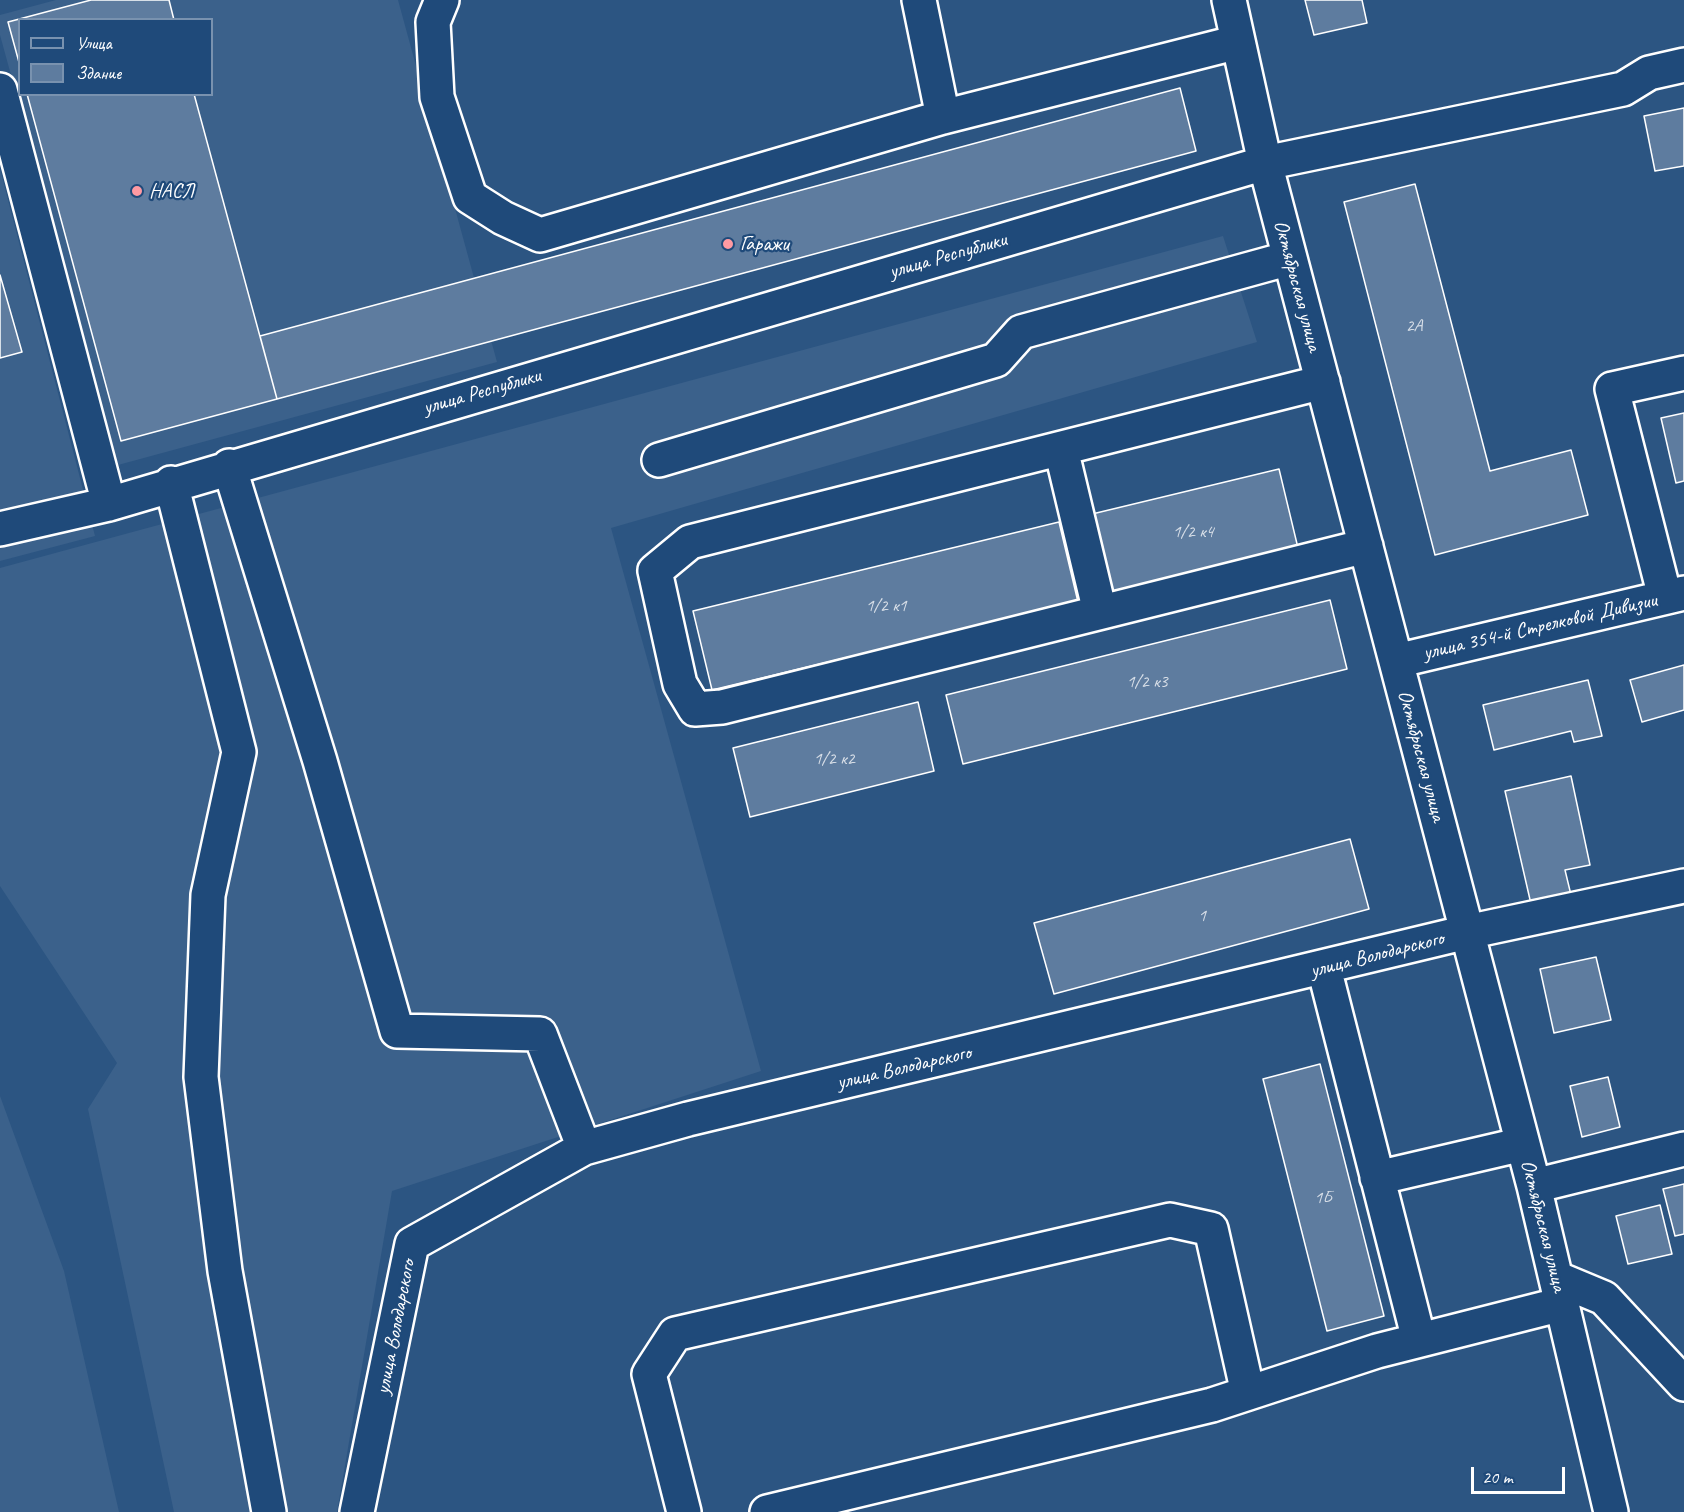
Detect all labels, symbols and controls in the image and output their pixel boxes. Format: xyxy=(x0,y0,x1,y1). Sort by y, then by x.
legend xyxy=(18,18,213,96)
text: Улица xyxy=(76,32,112,54)
text: Здание xyxy=(76,62,121,84)
place label: НАСЛ xyxy=(149,178,194,204)
marker: НАСЛ xyxy=(130,184,144,198)
street label: Октябрьская улица xyxy=(1267,218,1327,354)
street label: улица Республики xyxy=(886,227,1010,285)
place label: Гаражи xyxy=(740,231,789,257)
marker: Гаражи xyxy=(721,237,735,251)
house number: 2А xyxy=(1405,315,1423,337)
street label: улица Республики xyxy=(420,363,544,421)
house number: 1/2 к4 xyxy=(1172,521,1214,543)
street label: улица 354-й Стрелковой Дивизии xyxy=(1421,588,1659,666)
house number: 1/2 к1 xyxy=(865,595,907,617)
house number: 1/2 к3 xyxy=(1126,671,1168,693)
street label: Октябрьская улица xyxy=(1391,688,1451,824)
house number: 1/2 к2 xyxy=(813,748,855,770)
house number: 1 xyxy=(1198,905,1206,927)
street label: улица Володарского xyxy=(1308,926,1446,984)
street label: улица Володарского xyxy=(834,1040,974,1096)
street label: Октябрьская улица xyxy=(1514,1157,1572,1295)
house number: 1Б xyxy=(1314,1187,1332,1209)
street label: улица Володарского xyxy=(371,1257,421,1397)
scale bar xyxy=(1474,1455,1568,1493)
text: 20 m xyxy=(1482,1466,1513,1488)

